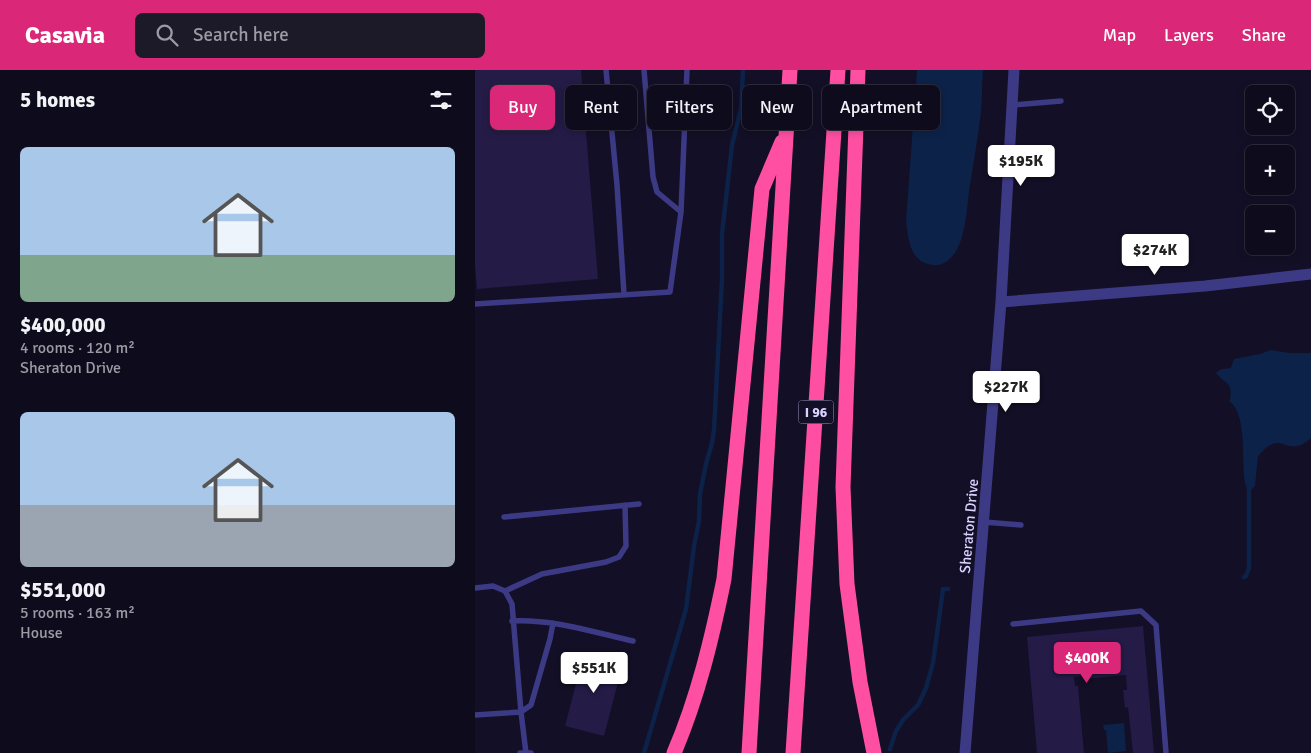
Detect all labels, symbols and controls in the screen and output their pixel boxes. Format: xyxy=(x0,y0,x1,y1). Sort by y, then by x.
search box xyxy=(135,13,485,58)
text: Casavia xyxy=(25,20,105,50)
icon: search xyxy=(153,21,181,49)
text: Search here xyxy=(193,23,289,47)
text: Map xyxy=(1103,24,1136,46)
text: Layers xyxy=(1164,24,1214,46)
text: Share xyxy=(1242,24,1286,46)
chip: Buy xyxy=(490,85,555,130)
chip: Rent xyxy=(565,85,637,130)
chip: Filters xyxy=(647,85,732,130)
chip: New xyxy=(742,85,812,130)
chip: Apartment xyxy=(822,85,940,130)
map controls xyxy=(1245,85,1295,255)
button: locate xyxy=(1245,85,1295,135)
icon: filters xyxy=(427,86,455,114)
text: 5 homes xyxy=(20,87,95,113)
pin: $195K xyxy=(986,144,1056,187)
button: + xyxy=(1245,145,1295,195)
text: $195K xyxy=(999,151,1043,171)
icon: home xyxy=(193,180,283,270)
button: − xyxy=(1245,205,1295,255)
pin: $274K xyxy=(1120,234,1190,276)
text: $274K xyxy=(1133,240,1177,260)
text: $400,000 xyxy=(20,312,106,338)
text: 4 rooms · 120 m² xyxy=(20,338,135,358)
text: Sheraton Drive xyxy=(20,358,121,378)
pin: $227K xyxy=(971,370,1041,413)
text: $227K xyxy=(984,377,1028,397)
road number: I 96 xyxy=(799,401,833,424)
icon: home xyxy=(193,445,283,535)
street label: Sheraton Drive xyxy=(956,478,982,574)
text: $551,000 xyxy=(20,577,106,603)
text: 5 rooms · 163 m² xyxy=(20,603,135,623)
text: House xyxy=(20,623,63,643)
pin: $400K xyxy=(1052,642,1122,684)
text: $400K xyxy=(1065,648,1109,668)
pin: $551K xyxy=(559,652,629,694)
text: $551K xyxy=(572,658,616,678)

